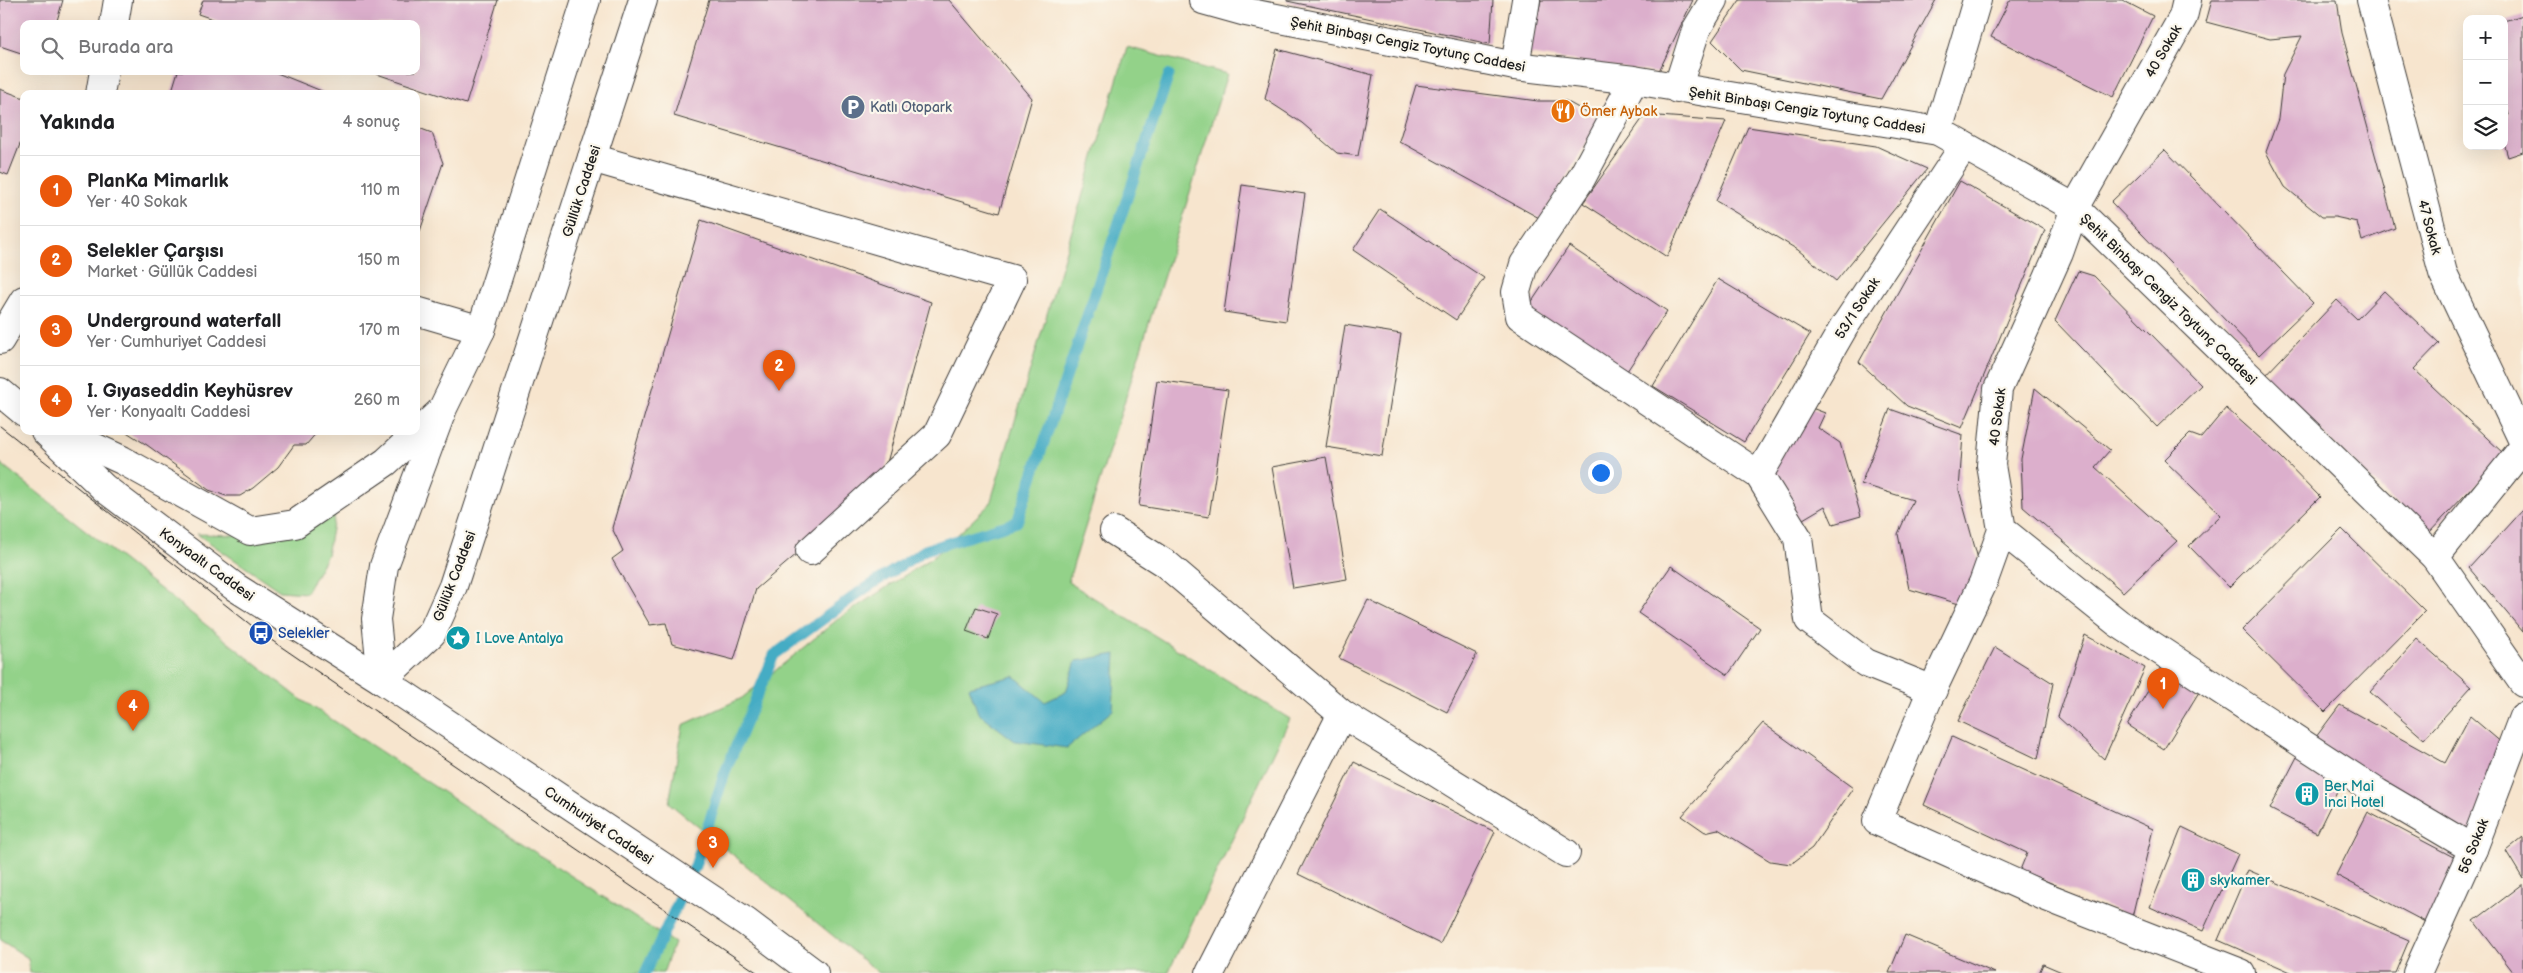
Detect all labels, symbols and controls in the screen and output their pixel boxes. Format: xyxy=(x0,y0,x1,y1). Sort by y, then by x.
street label: Şehit Binbaşı Cengiz Toytunç Caddesi xyxy=(1289,13,1527,76)
map controls xyxy=(2463,15,2508,150)
button: + xyxy=(2463,15,2508,60)
search box xyxy=(20,20,420,75)
street label: 40 Sokak xyxy=(2142,22,2185,81)
icon: search xyxy=(38,34,66,62)
text: Burada ara xyxy=(78,36,174,59)
button: − xyxy=(2463,60,2508,105)
street label: Şehit Binbaşı Cengiz Toytunç Caddesi xyxy=(1688,83,1926,138)
parking icon: Katlı Otopark xyxy=(840,94,866,120)
restaurant icon: Ömer Aybak xyxy=(1550,98,1576,124)
place label: Katlı Otopark xyxy=(870,99,952,116)
place label: Ömer Aybak xyxy=(1580,102,1657,120)
button: layers xyxy=(2463,105,2508,150)
text: Yakında xyxy=(40,110,115,135)
text: 4 sonuç xyxy=(343,113,400,132)
street label: Güllük Caddesi xyxy=(559,143,604,239)
text: PlanKa Mimarlık xyxy=(87,170,229,193)
text: 1 xyxy=(53,181,59,200)
text: 110 m xyxy=(361,181,400,200)
text: Yer · 40 Sokak xyxy=(87,193,187,212)
street label: 47 Sokak xyxy=(2414,198,2445,256)
street label: Şehit Binbaşı Cengiz Toytunç Caddesi xyxy=(2077,210,2260,388)
text: Selekler Çarşısı xyxy=(87,240,224,263)
text: 2 xyxy=(51,251,61,270)
text: 150 m xyxy=(358,251,400,270)
text: Market · Güllük Caddesi xyxy=(87,263,257,282)
street label: 53/1 Sokak xyxy=(1831,274,1884,342)
text: Underground waterfall xyxy=(87,310,281,333)
text: 3 xyxy=(51,321,61,340)
text: 170 m xyxy=(359,321,400,340)
text: Yer · Cumhuriyet Caddesi xyxy=(87,333,266,352)
pin: 2 xyxy=(763,350,795,391)
text: I. Gıyaseddin Keyhüsrev xyxy=(87,380,293,403)
street label: 40 Sokak xyxy=(1986,387,2009,447)
text: 4 xyxy=(51,391,61,410)
text: 260 m xyxy=(354,391,400,410)
text: Yer · Konyaaltı Caddesi xyxy=(87,403,250,422)
your location xyxy=(1588,460,1614,486)
street label: Konyaaltı Caddesi xyxy=(156,524,258,605)
street label: Güllük Caddesi xyxy=(429,528,480,624)
bus stop icon: Selekler xyxy=(248,620,274,646)
place label: Selekler xyxy=(278,625,330,642)
place icon: I Love Antalya xyxy=(445,625,471,651)
place label: I Love Antalya xyxy=(476,630,564,647)
pin: 1 xyxy=(2147,668,2179,709)
pin: 4 xyxy=(117,690,149,731)
place label: Ber Mai İnci Hotel xyxy=(2324,778,2384,811)
building icon: Ber Mai İnci Hotel xyxy=(2294,781,2320,807)
street label: Cumhuriyet Caddesi xyxy=(541,783,656,868)
street label: 56 Sokak xyxy=(2455,816,2492,876)
pin: 3 xyxy=(697,827,729,868)
building icon: skykamer xyxy=(2180,867,2206,893)
place label: skykamer xyxy=(2210,872,2271,889)

